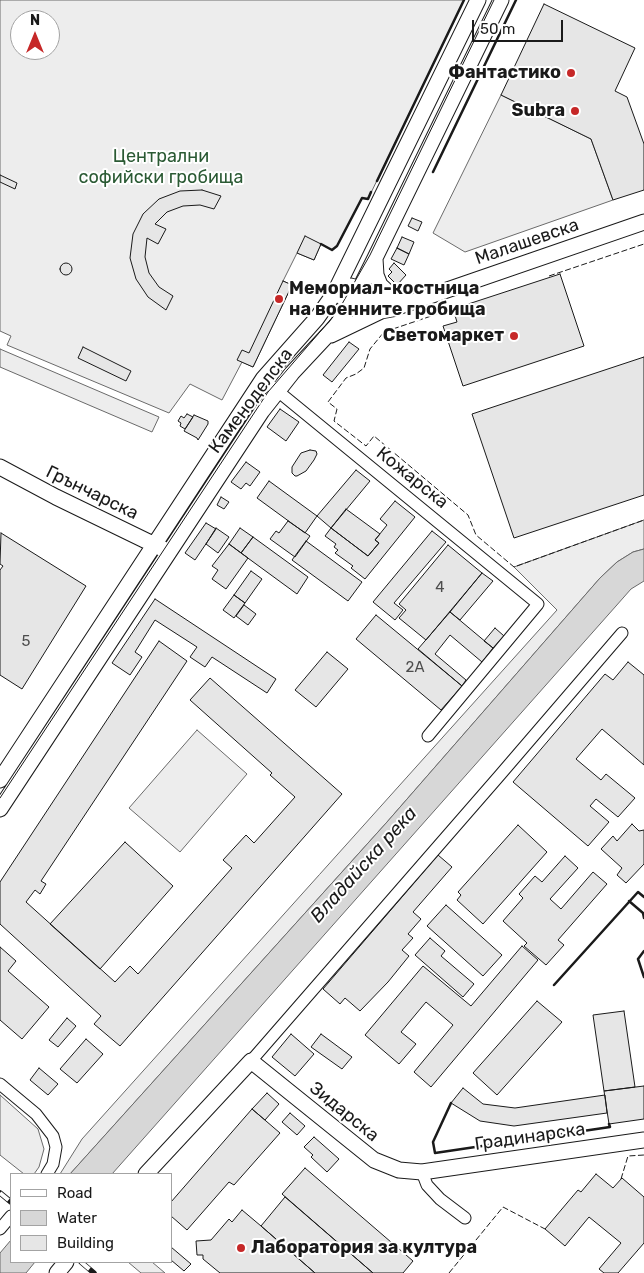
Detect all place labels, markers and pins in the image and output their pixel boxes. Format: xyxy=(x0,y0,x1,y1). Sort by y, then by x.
place label: Фантастико xyxy=(448,62,561,84)
marker: Фантастико xyxy=(565,67,577,79)
place label: Subra xyxy=(512,100,565,122)
marker: Subra xyxy=(569,105,581,117)
place label: Мемориал-костница на военните гробища xyxy=(289,278,486,320)
marker: Мемориал-костница на военните гробища xyxy=(273,293,285,305)
place label: Светомаркет xyxy=(383,325,504,347)
marker: Светомаркет xyxy=(508,330,520,342)
place label: Лаборатория за култура xyxy=(251,1237,477,1259)
marker: Лаборатория за култура xyxy=(235,1242,247,1254)

